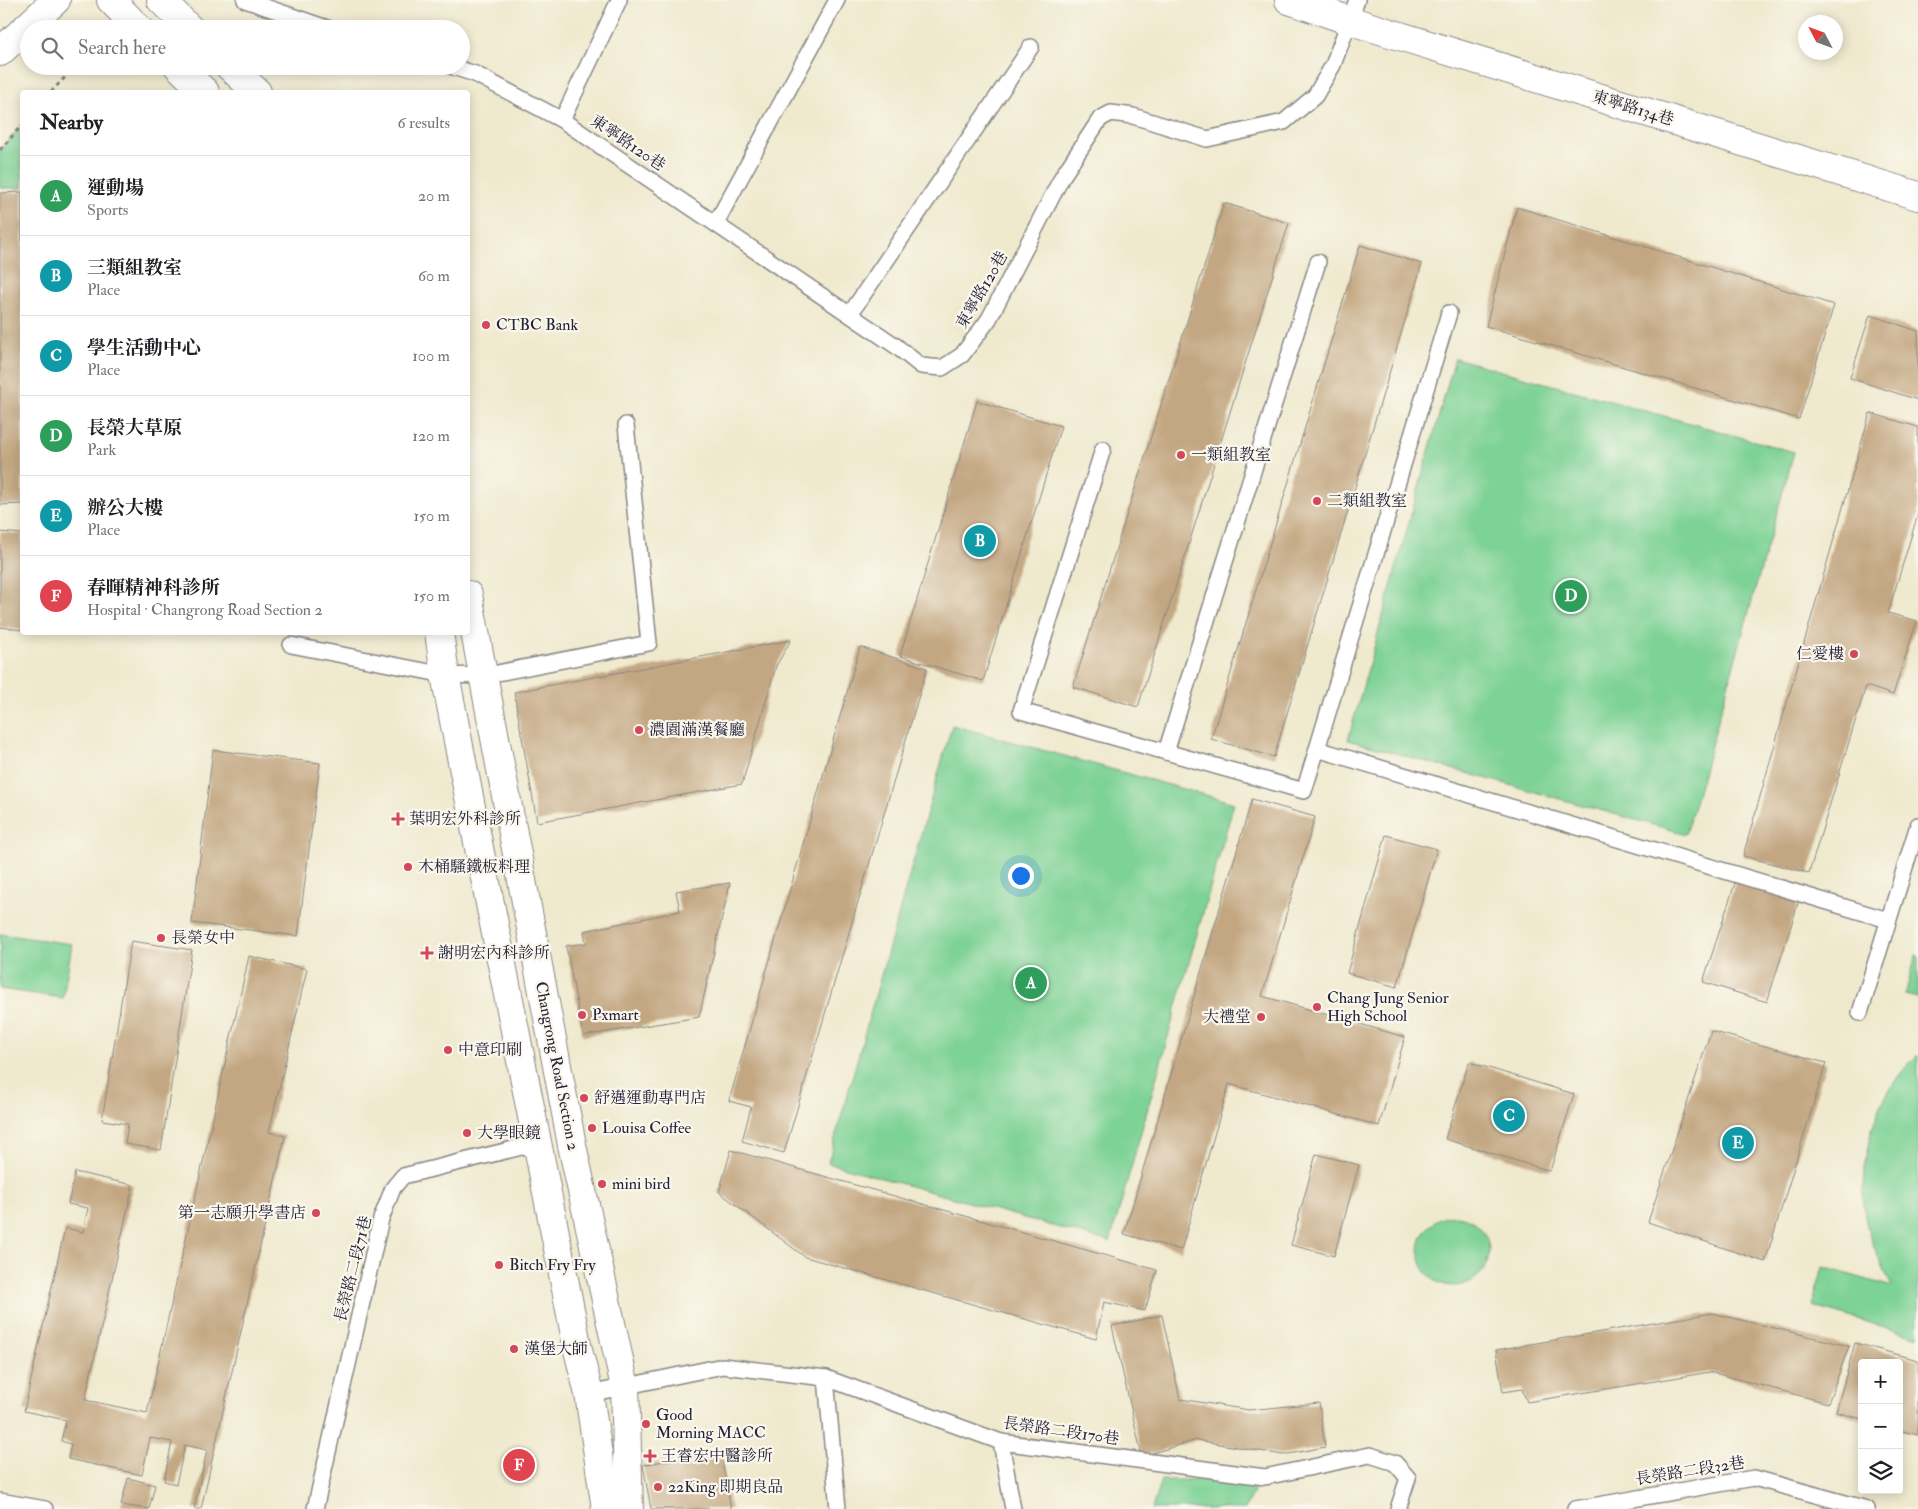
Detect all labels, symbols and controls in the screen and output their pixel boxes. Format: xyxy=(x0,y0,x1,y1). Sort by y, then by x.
north arrow xyxy=(1798,15,1843,60)
search box xyxy=(20,20,470,75)
icon: search xyxy=(38,34,66,62)
text: Search here xyxy=(78,36,166,60)
street label: 東寧路134巷 xyxy=(1590,86,1676,130)
text: Nearby xyxy=(40,109,103,136)
street label: 東寧路120巷 xyxy=(587,111,669,175)
text: 6 results xyxy=(398,113,450,133)
text: 運動場 xyxy=(87,176,144,200)
text: A xyxy=(51,186,61,206)
text: 20 m xyxy=(418,186,450,206)
text: Sports xyxy=(87,200,128,220)
street label: 東寧路120巷 xyxy=(952,248,1012,332)
text: 三類組教室 xyxy=(87,256,182,280)
text: B xyxy=(51,266,61,286)
text: 60 m xyxy=(418,266,450,286)
text: Place xyxy=(87,280,120,300)
place label: CTBC Bank xyxy=(496,315,578,335)
marker: CTBC Bank xyxy=(480,319,492,331)
text: 學生活動中心 xyxy=(87,336,201,360)
text: C xyxy=(50,346,62,366)
text: 100 m xyxy=(412,346,450,366)
text: Place xyxy=(87,360,120,380)
text: 長榮大草原 xyxy=(87,416,182,440)
text: D xyxy=(49,426,63,446)
text: 120 m xyxy=(412,426,450,446)
text: Park xyxy=(87,440,116,460)
place label: 一類組教室 xyxy=(1191,445,1271,465)
marker: 一類組教室 xyxy=(1175,449,1187,461)
place label: 二類組教室 xyxy=(1327,491,1407,511)
marker: 二類組教室 xyxy=(1311,495,1323,507)
text: 辦公大樓 xyxy=(87,496,163,520)
text: E xyxy=(50,506,62,526)
text: 150 m xyxy=(413,506,450,526)
text: Place xyxy=(87,520,120,540)
pin: B xyxy=(964,522,996,560)
text: 春暉精神科診所 xyxy=(87,576,220,600)
pin: D xyxy=(1555,577,1587,615)
text: F xyxy=(51,586,61,606)
text: 150 m xyxy=(413,586,450,606)
text: Hospital · Changrong Road Section 2 xyxy=(87,600,323,620)
place label: 仁愛樓 xyxy=(1796,644,1844,664)
marker: 仁愛樓 xyxy=(1848,648,1860,660)
place label: 濃園滿漢餐廳 xyxy=(649,720,745,740)
marker: 濃園滿漢餐廳 xyxy=(633,724,645,736)
place label: 葉明宏外科診所 xyxy=(409,809,521,829)
marker: 葉明宏外科診所 xyxy=(391,812,405,826)
place label: 木桶騷鐵板料理 xyxy=(418,857,530,877)
marker: 木桶騷鐵板料理 xyxy=(402,861,414,873)
your location xyxy=(1008,863,1034,889)
place label: 長榮女中 xyxy=(171,928,235,948)
marker: 長榮女中 xyxy=(155,932,167,944)
place label: 謝明宏內科診所 xyxy=(438,943,550,963)
marker: 謝明宏內科診所 xyxy=(420,946,434,960)
pin: A xyxy=(1015,964,1047,1002)
street label: Changrong Road Section 2 xyxy=(531,980,583,1152)
place label: Chang Jung Senior High School xyxy=(1327,988,1449,1026)
marker: Chang Jung Senior High School xyxy=(1311,1001,1323,1013)
place label: Pxmart xyxy=(592,1005,639,1025)
place label: 大禮堂 xyxy=(1203,1007,1251,1027)
marker: Pxmart xyxy=(576,1009,588,1021)
marker: 大禮堂 xyxy=(1255,1011,1267,1023)
place label: 中意印刷 xyxy=(458,1040,522,1060)
marker: 中意印刷 xyxy=(442,1044,454,1056)
place label: 舒邁運動專門店 xyxy=(594,1088,706,1108)
marker: 舒邁運動專門店 xyxy=(578,1092,590,1104)
pin: C xyxy=(1493,1097,1525,1135)
place label: Louisa Coffee xyxy=(602,1118,692,1138)
marker: Louisa Coffee xyxy=(586,1122,598,1134)
place label: 大學眼鏡 xyxy=(477,1123,541,1143)
pin: E xyxy=(1722,1124,1754,1162)
marker: 大學眼鏡 xyxy=(461,1127,473,1139)
place label: mini bird xyxy=(612,1174,670,1194)
marker: mini bird xyxy=(596,1178,608,1190)
place label: 第一志願升學書店 xyxy=(178,1203,306,1223)
marker: 第一志願升學書店 xyxy=(310,1207,322,1219)
street label: 長榮路二段71巷 xyxy=(330,1214,376,1324)
place label: Bitch Fry Fry xyxy=(509,1255,597,1275)
marker: Bitch Fry Fry xyxy=(493,1259,505,1271)
place label: 漢堡大師 xyxy=(524,1339,588,1359)
marker: 漢堡大師 xyxy=(508,1343,520,1355)
map controls xyxy=(1858,1359,1903,1494)
button: + xyxy=(1858,1359,1903,1404)
button: − xyxy=(1858,1404,1903,1449)
place label: Good Morning MACC xyxy=(656,1405,766,1443)
street label: 長榮路二段170巷 xyxy=(1002,1413,1120,1449)
marker: Good Morning MACC xyxy=(640,1418,652,1430)
pin: F xyxy=(503,1446,535,1484)
place label: 王睿宏中醫診所 xyxy=(661,1446,773,1466)
marker: 王睿宏中醫診所 xyxy=(643,1449,657,1463)
button: layers xyxy=(1858,1449,1903,1494)
street label: 長榮路二段32巷 xyxy=(1634,1452,1746,1490)
place label: 22King 即期良品 xyxy=(668,1477,783,1497)
marker: 22King 即期良品 xyxy=(652,1481,664,1493)

